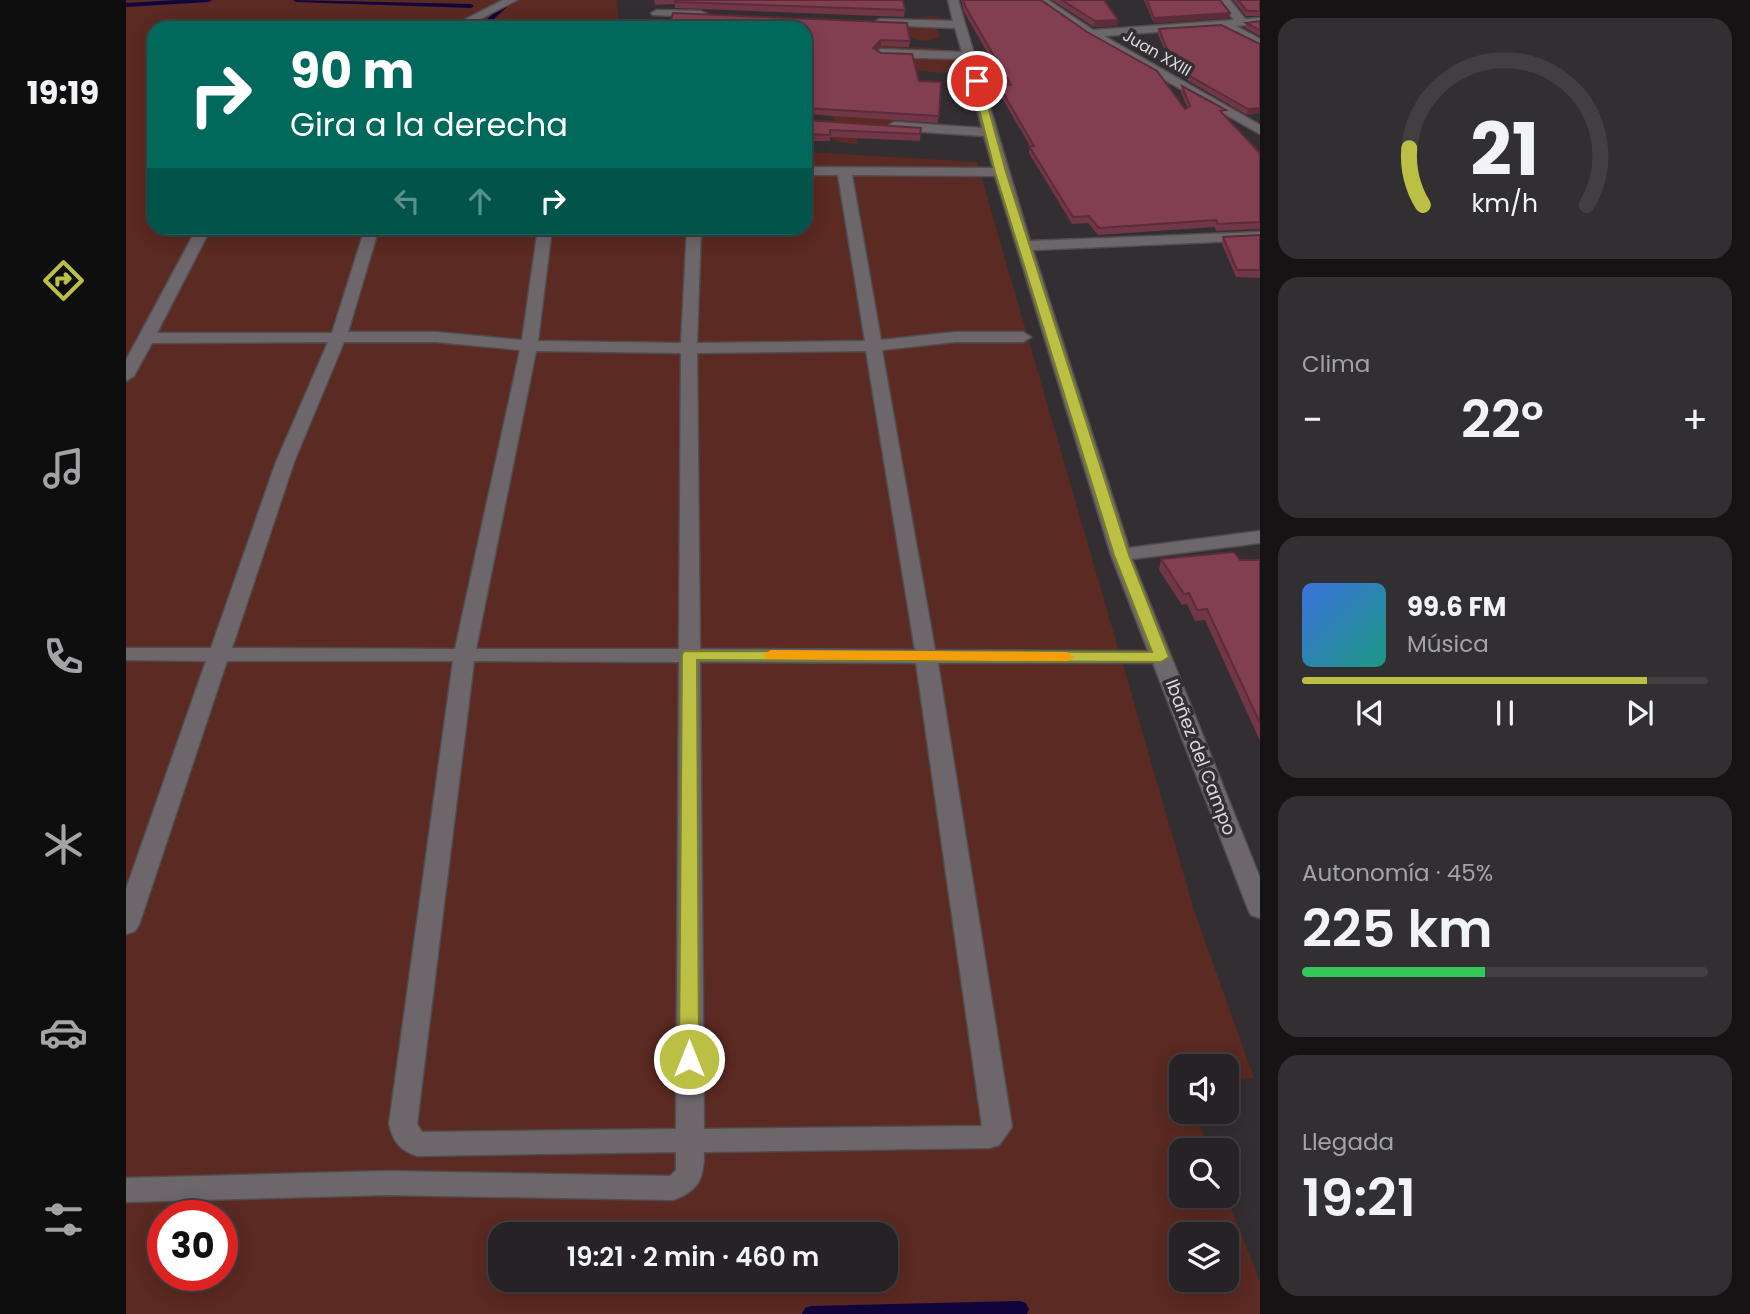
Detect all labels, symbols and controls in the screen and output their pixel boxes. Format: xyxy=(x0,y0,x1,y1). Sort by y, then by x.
street label: Juan XXIII xyxy=(1118,24,1196,82)
text: 90 m xyxy=(290,37,414,105)
icon: right xyxy=(175,49,266,140)
pin xyxy=(947,51,1007,111)
icon: arrive xyxy=(958,62,996,100)
text: 19:19 xyxy=(27,70,99,115)
text: 21 xyxy=(1471,99,1539,200)
text: Gira a la derecha xyxy=(290,102,568,147)
icon: left xyxy=(388,182,426,220)
icon: ahead xyxy=(461,182,499,220)
icon: right xyxy=(534,182,572,220)
text: km/h xyxy=(1472,185,1538,220)
icon: directions xyxy=(39,256,88,305)
text: Clima xyxy=(1302,348,1370,380)
text: 22° xyxy=(1461,383,1544,456)
text: − xyxy=(1302,393,1323,446)
text: + xyxy=(1682,393,1708,446)
icon: music xyxy=(39,444,88,493)
text: 99.6 FM xyxy=(1407,589,1506,625)
text: Música xyxy=(1407,628,1489,660)
icon: phone xyxy=(39,632,88,681)
street label: Ibañez del Campo xyxy=(1160,675,1242,839)
icon: previous xyxy=(1351,694,1389,732)
icon: pause xyxy=(1486,694,1524,732)
icon: next xyxy=(1621,694,1659,732)
icon: climate xyxy=(39,820,88,869)
text: Autonomía · 45% xyxy=(1302,857,1493,889)
text: 225 km xyxy=(1302,892,1492,965)
icon: car xyxy=(39,1008,88,1057)
position arrow xyxy=(652,1022,726,1096)
map controls xyxy=(1169,1054,1239,1292)
button: sound xyxy=(1169,1054,1239,1124)
text: Llegada xyxy=(1302,1126,1394,1158)
button: search xyxy=(1169,1138,1239,1208)
text: 19:21 xyxy=(1302,1161,1416,1234)
icon: filters xyxy=(39,1195,88,1244)
speed limit sign: 30 xyxy=(147,1200,238,1291)
button: layers xyxy=(1169,1222,1239,1292)
text: 19:21 · 2 min · 460 m xyxy=(567,1239,819,1275)

